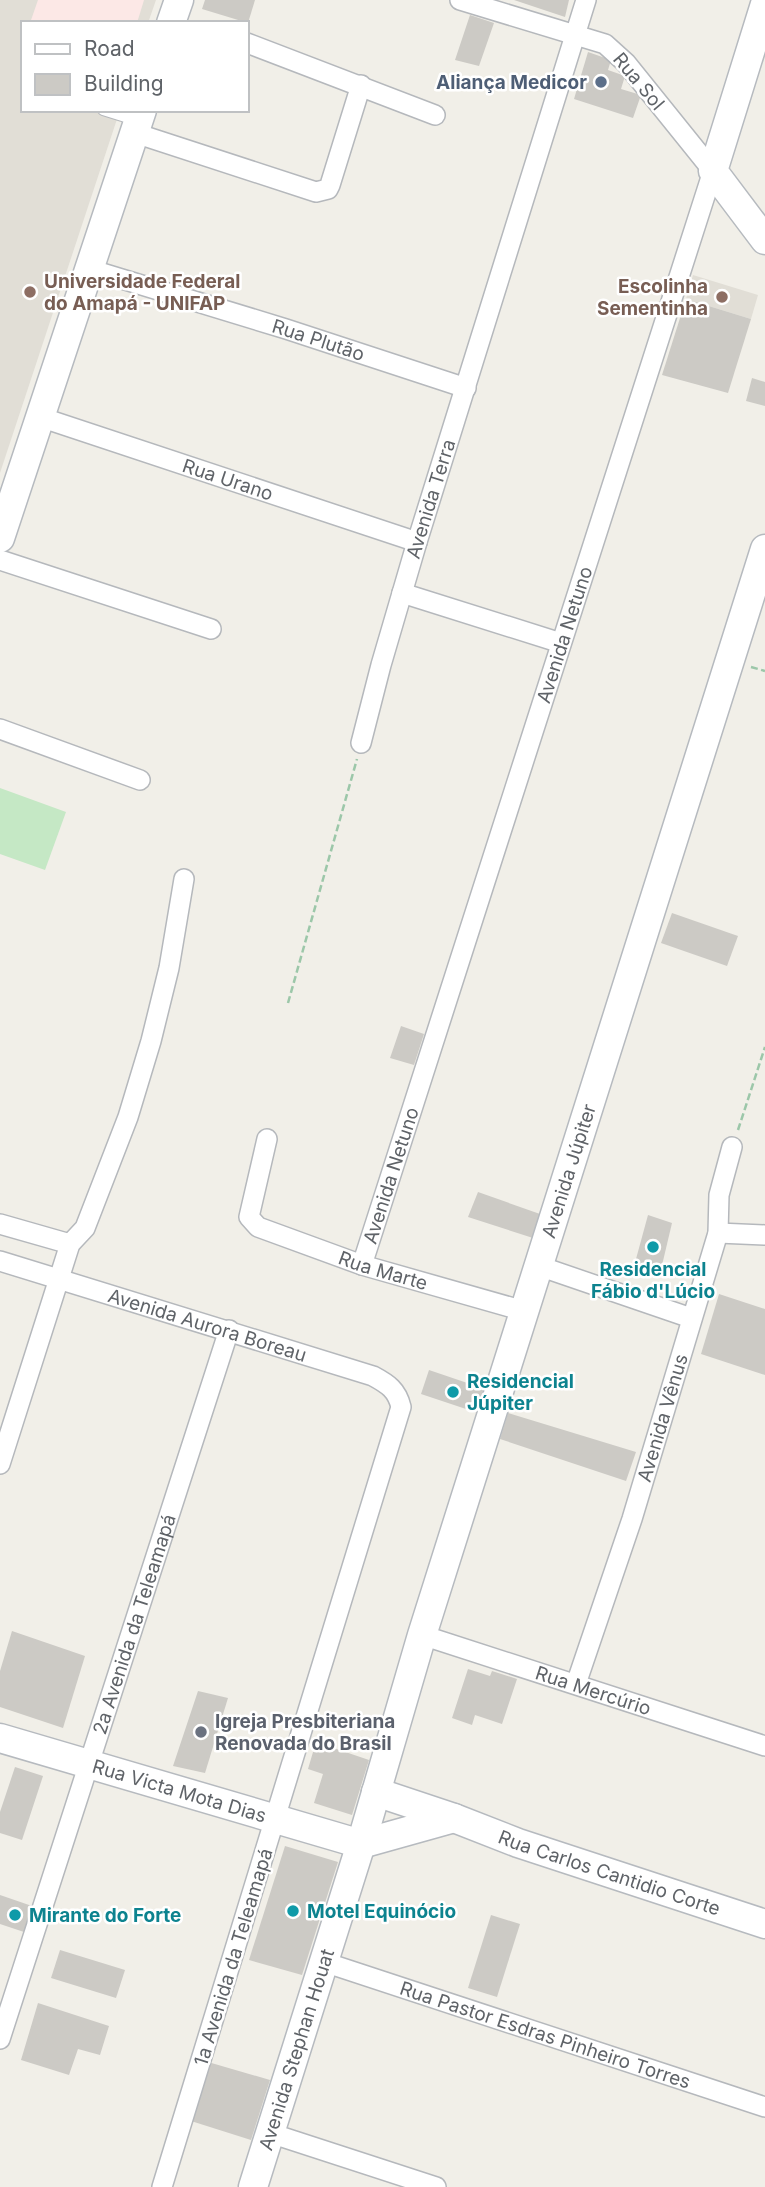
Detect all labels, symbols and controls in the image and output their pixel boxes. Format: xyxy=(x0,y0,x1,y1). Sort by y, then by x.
legend xyxy=(21,21,248,112)
text: Road xyxy=(84,36,135,61)
street label: Rua Sol xyxy=(608,48,669,115)
text: Building xyxy=(84,71,164,96)
place label: Aliança Medicor xyxy=(436,71,587,94)
marker: Aliança Medicor xyxy=(593,74,609,90)
place label: Universidade Federal do Amapá - UNIFAP xyxy=(44,270,240,315)
place label: Escolinha Sementinha xyxy=(597,275,708,320)
marker: Universidade Federal do Amapá - UNIFAP xyxy=(22,284,38,300)
marker: Escolinha Sementinha xyxy=(714,289,730,305)
street label: Rua Plutão xyxy=(269,314,367,366)
street label: Avenida Terra xyxy=(402,436,460,561)
street label: Rua Urano xyxy=(179,454,276,506)
street label: Avenida Netuno xyxy=(532,564,597,706)
street label: Avenida Júpiter xyxy=(537,1101,601,1241)
street label: Avenida Netuno xyxy=(359,1104,424,1247)
marker: Residencial Fábio d'Lúcio xyxy=(645,1239,661,1255)
street label: Rua Marte xyxy=(335,1246,430,1295)
place label: Residencial Fábio d'Lúcio xyxy=(591,1258,715,1303)
street label: Avenida Aurora Boreau xyxy=(105,1284,309,1367)
street label: Avenida Vênus xyxy=(633,1351,693,1485)
place label: Residencial Júpiter xyxy=(467,1370,574,1415)
marker: Residencial Júpiter xyxy=(445,1384,461,1400)
street label: 2a Avenida da Teleamapá xyxy=(88,1511,181,1737)
street label: Rua Mercúrio xyxy=(532,1661,654,1720)
place label: Igreja Presbiteriana Renovada do Brasil xyxy=(215,1710,395,1755)
marker: Igreja Presbiteriana Renovada do Brasil xyxy=(193,1724,209,1740)
street label: Rua Victa Mota Dias xyxy=(90,1755,269,1828)
street label: Rua Carlos Cantidio Corte xyxy=(495,1825,723,1921)
street label: 1a Avenida da Teleamapá xyxy=(189,1846,278,2069)
place label: Motel Equinócio xyxy=(307,1900,456,1923)
marker: Motel Equinócio xyxy=(285,1903,301,1919)
place label: Mirante do Forte xyxy=(29,1904,181,1927)
marker: Mirante do Forte xyxy=(7,1907,23,1923)
street label: Avenida Stephan Houat xyxy=(254,1946,339,2153)
street label: Rua Pastor Esdras Pinheiro Torres xyxy=(397,1977,694,2094)

